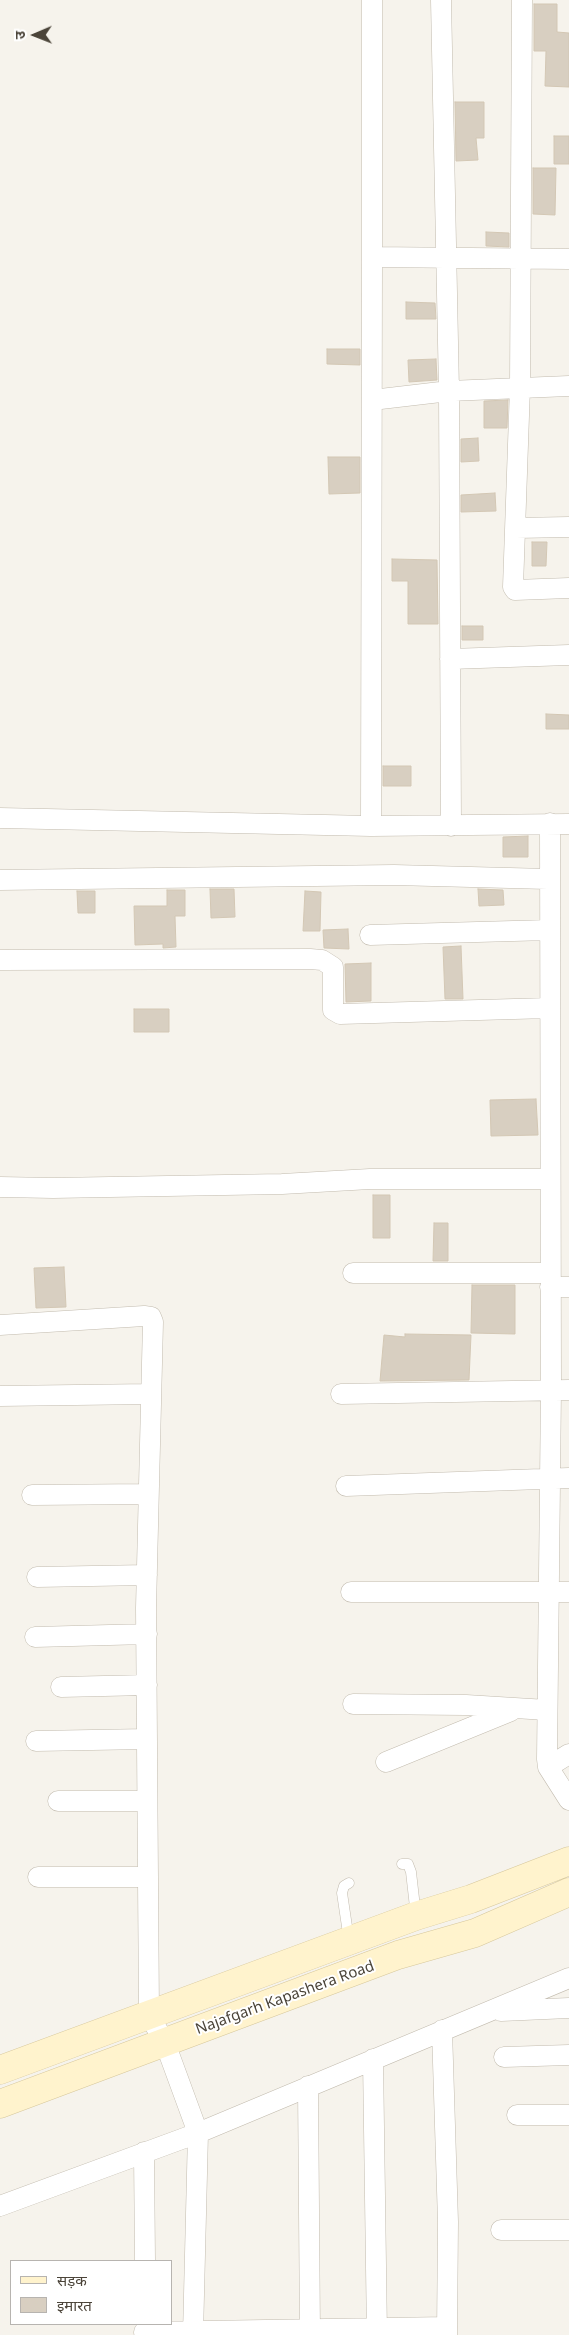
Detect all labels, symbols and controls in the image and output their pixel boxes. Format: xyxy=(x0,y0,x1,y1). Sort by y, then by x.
north arrow xyxy=(10,10,60,60)
text: उ xyxy=(10,31,29,40)
street label: Najafgarh Kapashera Road xyxy=(193,1957,377,2039)
legend xyxy=(10,2260,172,2325)
text: सड़क xyxy=(57,2270,87,2290)
text: इमारत xyxy=(57,2295,92,2315)

